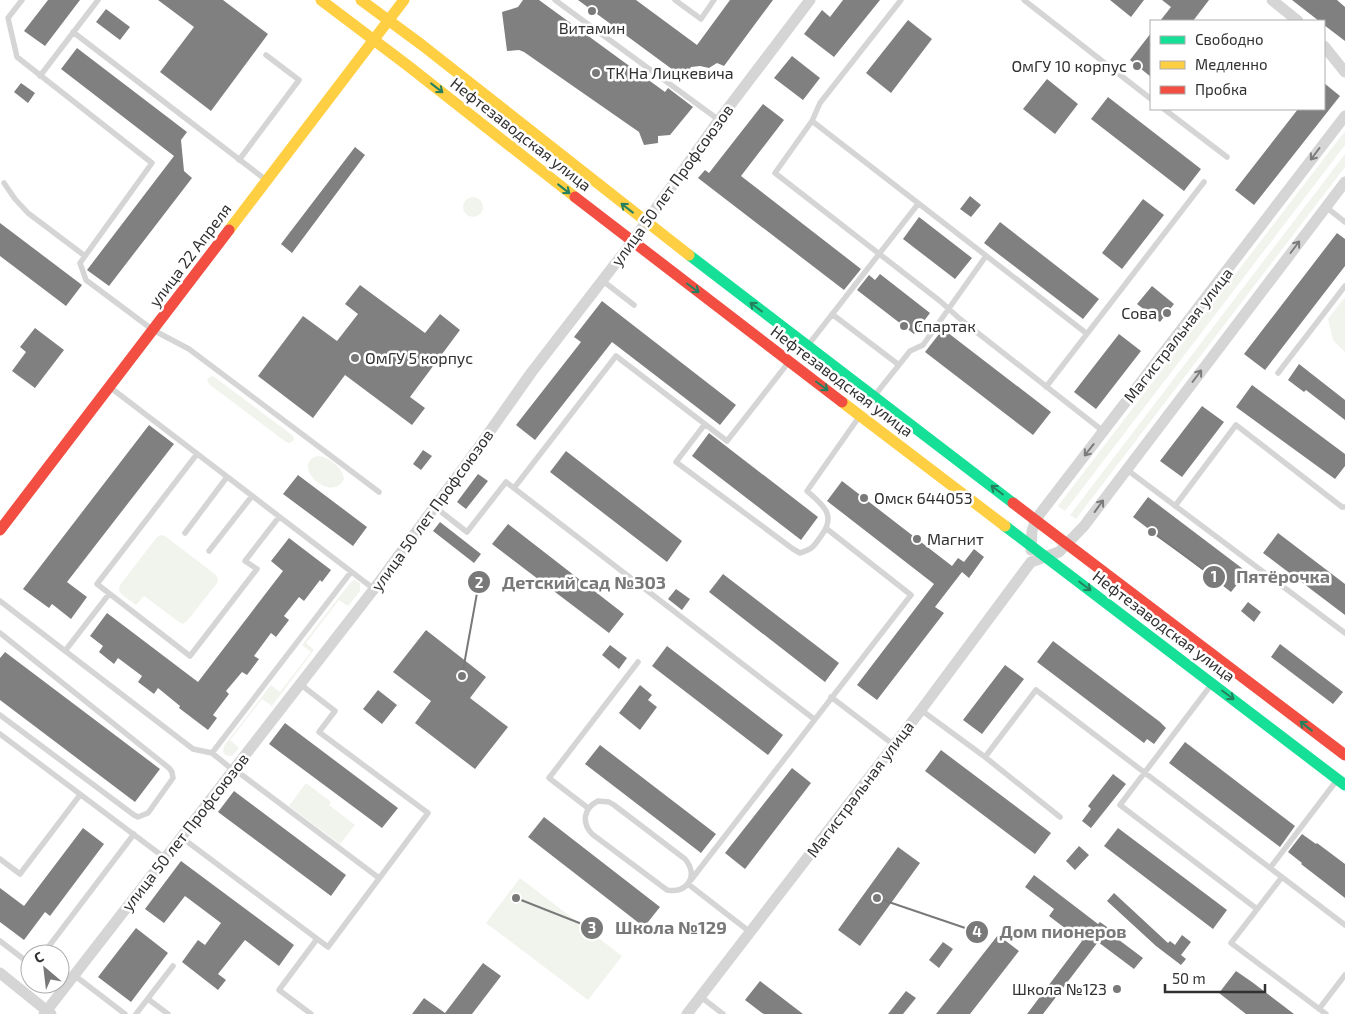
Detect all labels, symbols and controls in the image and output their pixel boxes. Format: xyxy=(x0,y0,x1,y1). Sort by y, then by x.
marker: Витамин xyxy=(586,5,598,17)
place label: Витамин xyxy=(559,18,625,37)
legend xyxy=(1150,20,1325,110)
text: Свободно xyxy=(1195,30,1264,48)
text: Медленно xyxy=(1195,55,1268,73)
place label: ОмГУ 10 корпус xyxy=(1011,56,1127,76)
marker: ОмГУ 10 корпус xyxy=(1131,60,1143,72)
place label: ТК На Лицкевича xyxy=(606,63,734,82)
marker: ТК На Лицкевича xyxy=(590,67,602,79)
street label: Нефтезаводская улица xyxy=(447,73,595,195)
text: Пробка xyxy=(1195,80,1247,98)
one-way arrow xyxy=(430,82,443,93)
street label: улица 50 лет Профсоюзов xyxy=(607,100,737,270)
one-way arrow xyxy=(1310,147,1321,160)
one-way arrow xyxy=(557,183,570,194)
street label: улица 22 Апреля xyxy=(145,199,235,311)
one-way arrow xyxy=(621,203,634,214)
one-way arrow xyxy=(1290,241,1301,254)
street label: Магистральная улица xyxy=(1119,263,1237,407)
one-way arrow xyxy=(686,283,700,293)
one-way arrow xyxy=(749,302,763,312)
place label: Сова xyxy=(1121,303,1157,322)
marker: Сова xyxy=(1161,307,1173,319)
place label: Спартак xyxy=(914,316,976,335)
marker: Спартак xyxy=(898,320,910,332)
street label: Нефтезаводская улица xyxy=(767,321,917,441)
place label: ОмГУ 5 корпус xyxy=(365,348,473,368)
marker: ОмГУ 5 корпус xyxy=(349,352,361,364)
one-way arrow xyxy=(1191,370,1202,383)
one-way arrow xyxy=(815,381,829,391)
street label: улица 50 лет Профсоюзов xyxy=(367,425,497,595)
one-way arrow xyxy=(1083,443,1094,456)
one-way arrow xyxy=(991,484,1004,495)
place label: Омск 644053 xyxy=(874,488,973,507)
marker: Омск 644053 xyxy=(858,492,870,504)
one-way arrow xyxy=(1094,499,1104,513)
place label: Магнит xyxy=(927,529,984,548)
marker: Магнит xyxy=(911,533,923,545)
callout: Пятёрочка xyxy=(1201,561,1340,594)
text: Пятёрочка xyxy=(1236,565,1330,587)
callout: Детский сад №303 xyxy=(467,566,676,599)
street label: Нефтезаводская улица xyxy=(1089,566,1239,686)
text: 1 xyxy=(1211,567,1217,585)
text: Детский сад №303 xyxy=(502,571,666,593)
text: 2 xyxy=(475,573,484,591)
one-way arrow xyxy=(1078,580,1091,591)
one-way arrow xyxy=(1221,690,1235,700)
street label: Магистральная улица xyxy=(802,717,918,861)
one-way arrow xyxy=(1300,720,1313,731)
street label: улица 50 лет Профсоюзов xyxy=(117,749,253,915)
callout: Школа №129 xyxy=(580,912,737,945)
text: Школа №129 xyxy=(615,916,727,938)
callout: Дом пионеров xyxy=(965,916,1137,949)
text: 3 xyxy=(588,918,596,936)
text: Дом пионеров xyxy=(999,920,1127,942)
text: 4 xyxy=(972,922,982,940)
north arrow xyxy=(20,944,70,994)
text: С xyxy=(31,948,46,967)
scale bar xyxy=(1165,962,1265,994)
text: 50 m xyxy=(1172,969,1206,987)
place label: Школа №123 xyxy=(1012,979,1107,998)
marker: Школа №123 xyxy=(1111,983,1123,995)

